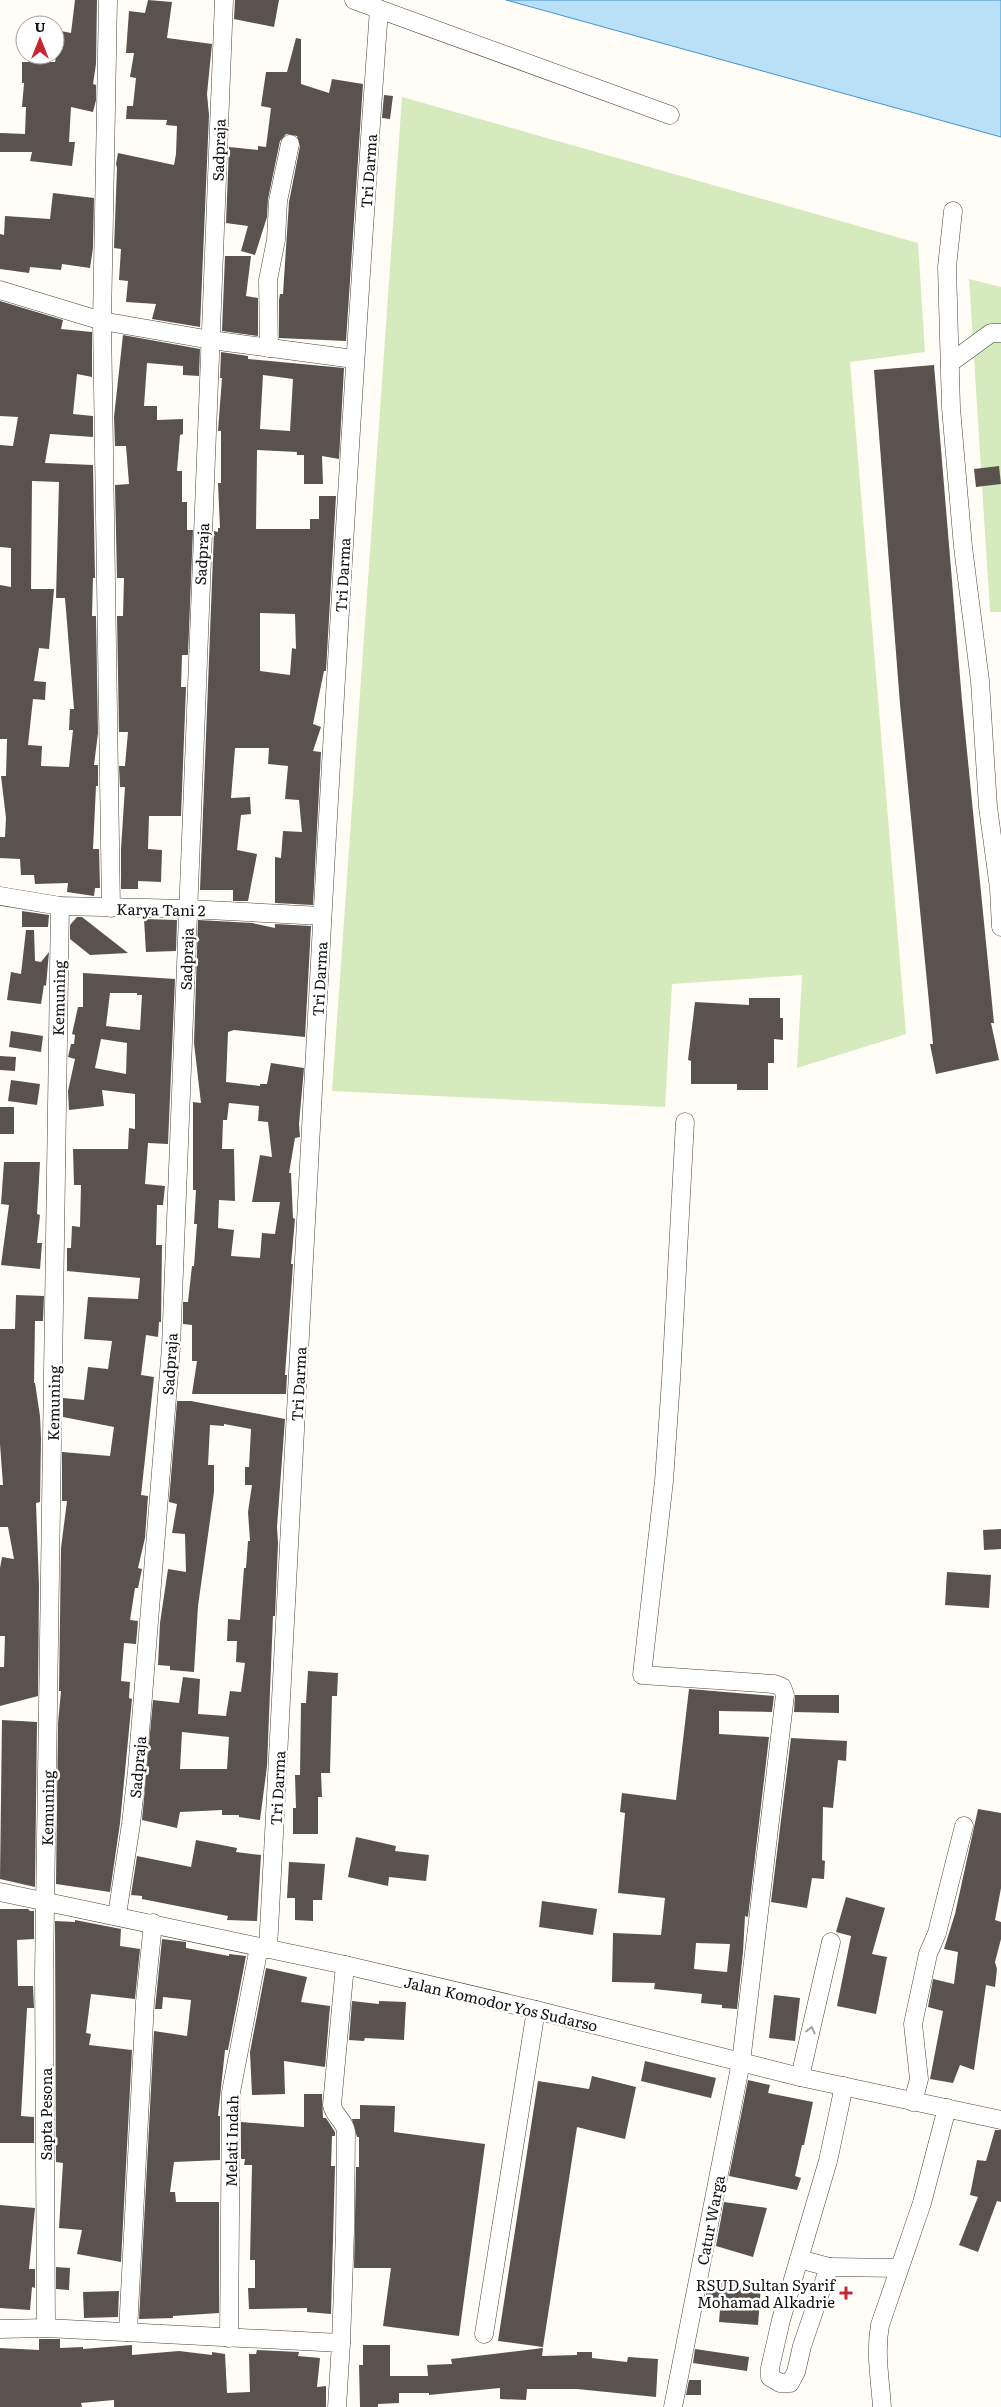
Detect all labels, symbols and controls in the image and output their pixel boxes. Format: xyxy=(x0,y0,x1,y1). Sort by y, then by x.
north arrow xyxy=(15,15,65,65)
text: U xyxy=(34,16,46,36)
street label: Sadpraja xyxy=(205,117,231,182)
street label: Tri Darma xyxy=(354,132,382,209)
street label: Sadpraja xyxy=(188,521,214,586)
street label: Tri Darma xyxy=(329,536,355,613)
street label: Karya Tani 2 xyxy=(116,897,206,921)
street label: Sadpraja xyxy=(173,926,199,991)
street label: Tri Darma xyxy=(306,940,332,1017)
street label: Kemuning xyxy=(46,959,70,1036)
street label: Sadpraja xyxy=(155,1331,183,1396)
street label: Tri Darma xyxy=(285,1345,311,1422)
street label: Kemuning xyxy=(41,1364,65,1441)
street label: Sadpraja xyxy=(123,1734,151,1799)
street label: Tri Darma xyxy=(264,1749,290,1826)
street label: Kemuning xyxy=(35,1769,59,1846)
street label: Jalan Komodor Yos Sudarso xyxy=(402,1970,600,2037)
one-way arrow xyxy=(805,2026,816,2034)
street label: Sapta Pesona xyxy=(34,2067,57,2160)
street label: Melati Indah xyxy=(219,2095,243,2187)
street label: Catur Warga xyxy=(690,2172,730,2267)
place label: RSUD Sultan Syarif Mohamad Alkadrie xyxy=(696,2273,836,2313)
marker: RSUD Sultan Syarif Mohamad Alkadrie xyxy=(839,2286,853,2300)

